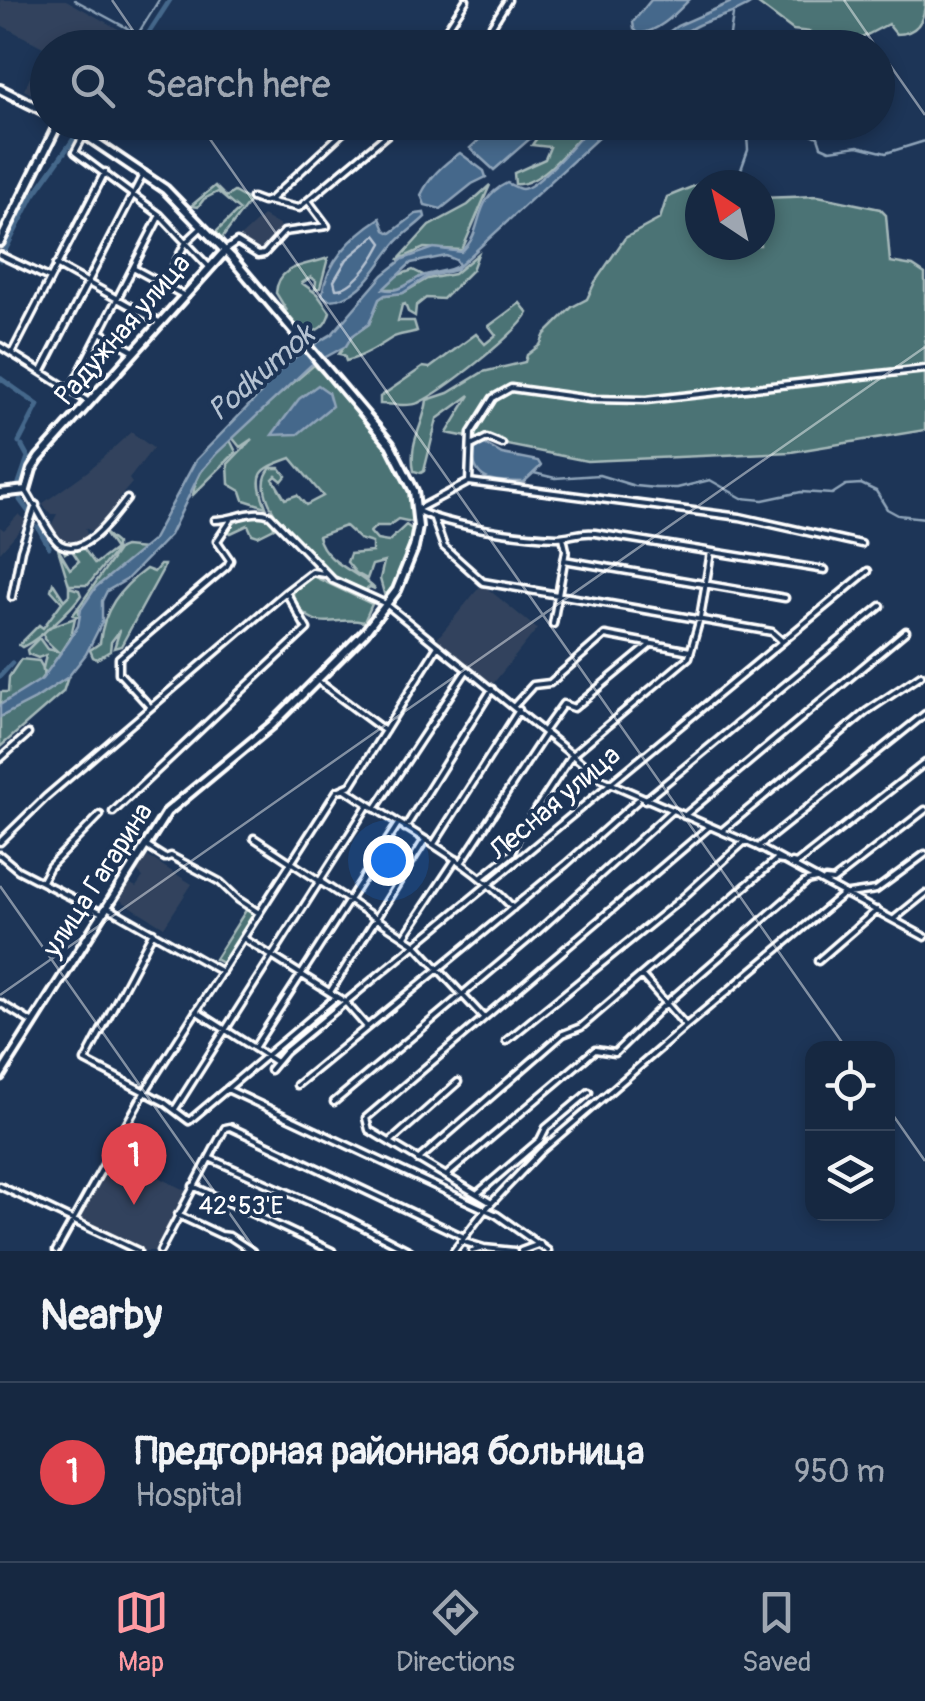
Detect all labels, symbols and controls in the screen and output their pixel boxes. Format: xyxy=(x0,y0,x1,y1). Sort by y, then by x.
search box xyxy=(30,30,895,140)
icon: search xyxy=(65,58,120,113)
text: Search here xyxy=(145,61,331,109)
north arrow xyxy=(685,170,775,260)
street label: Радужная улица xyxy=(48,247,198,413)
water label: Podkumok xyxy=(200,315,324,429)
street label: Лесная улица xyxy=(481,738,628,869)
street label: улица Гагарина xyxy=(34,796,161,965)
your location xyxy=(363,835,414,886)
map controls xyxy=(805,1041,895,1221)
button: locate xyxy=(805,1041,895,1131)
pin: 1 xyxy=(102,1122,166,1205)
button: layers xyxy=(805,1131,895,1221)
text: 42°53'E xyxy=(199,1191,283,1222)
text: Nearby xyxy=(40,1290,162,1342)
text: Предгорная районная больница xyxy=(135,1428,644,1476)
text: 1 xyxy=(66,1452,79,1492)
text: 950 m xyxy=(794,1452,885,1492)
text: Hospital xyxy=(135,1476,243,1516)
tab: Map xyxy=(114,1585,169,1680)
tab: Directions xyxy=(396,1585,515,1680)
tab: Saved xyxy=(742,1585,811,1680)

